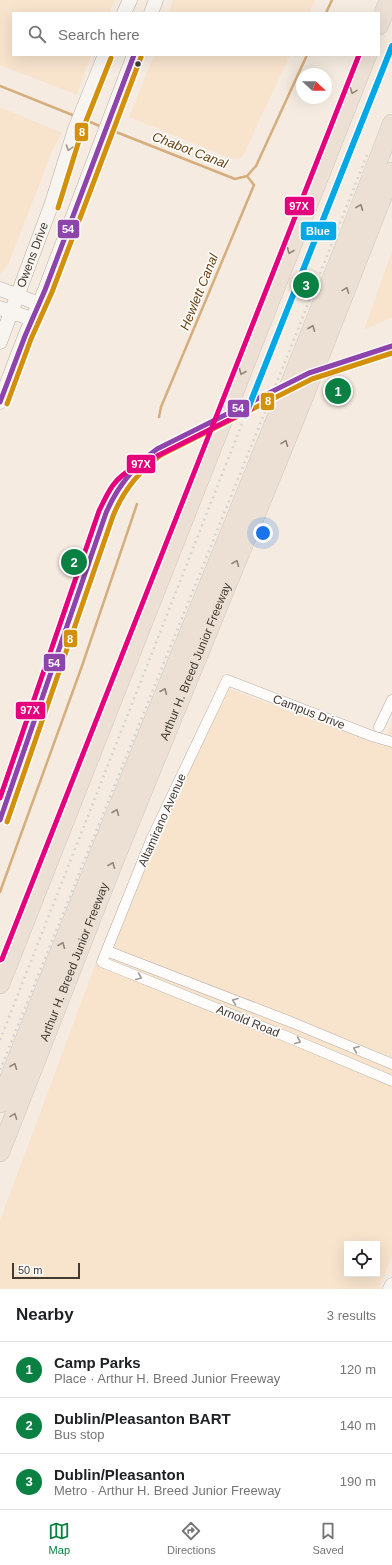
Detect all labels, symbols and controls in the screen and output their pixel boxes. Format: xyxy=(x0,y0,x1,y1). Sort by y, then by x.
search box xyxy=(12,12,380,56)
icon: search xyxy=(26,23,48,45)
text: Search here xyxy=(58,26,140,43)
unlabelled marker xyxy=(133,59,143,69)
north arrow xyxy=(296,68,332,104)
one-way arrow xyxy=(350,88,358,95)
line badge: 8 xyxy=(74,122,89,142)
text: 8 xyxy=(79,126,85,138)
water label: Chabot Canal xyxy=(150,129,231,172)
one-way arrow xyxy=(65,144,74,151)
line badge: 97X xyxy=(284,196,315,216)
text: 97X xyxy=(289,200,309,212)
one-way arrow xyxy=(356,203,364,210)
line badge: 54 xyxy=(57,219,80,239)
street label: Owens Drive xyxy=(14,220,51,290)
line badge: Blue xyxy=(300,221,337,241)
text: 54 xyxy=(62,223,75,235)
text: Blue xyxy=(306,225,330,237)
one-way arrow xyxy=(287,247,295,255)
water label: Hewlett Canal xyxy=(177,251,222,332)
pin: 3 xyxy=(293,270,319,300)
one-way arrow xyxy=(341,287,349,294)
one-way arrow xyxy=(308,324,316,331)
one-way arrow xyxy=(238,368,246,375)
pin: 1 xyxy=(325,376,351,406)
line badge: 8 xyxy=(260,392,275,411)
text: 8 xyxy=(265,395,271,407)
line badge: 54 xyxy=(227,399,250,418)
text: 54 xyxy=(232,402,245,414)
one-way arrow xyxy=(281,439,289,446)
line badge: 97X xyxy=(126,454,156,474)
text: 97X xyxy=(131,458,151,470)
your location xyxy=(253,523,273,543)
pin: 2 xyxy=(61,547,87,577)
one-way arrow xyxy=(232,560,240,567)
street label: Arthur H. Breed Junior Freeway xyxy=(157,581,234,742)
line badge: 8 xyxy=(63,629,78,648)
text: 8 xyxy=(67,633,73,645)
line badge: 54 xyxy=(43,653,66,672)
text: 54 xyxy=(48,657,61,669)
one-way arrow xyxy=(160,688,168,695)
street label: Campus Drive xyxy=(271,692,347,732)
line badge: 97X xyxy=(15,701,46,720)
text: 97X xyxy=(20,704,40,716)
street label: Altamirano Avenue xyxy=(135,771,189,869)
one-way arrow xyxy=(111,808,119,816)
one-way arrow xyxy=(108,861,116,868)
street label: Arthur H. Breed Junior Freeway xyxy=(37,881,112,1043)
one-way arrow xyxy=(57,942,65,950)
one-way arrow xyxy=(135,972,142,980)
one-way arrow xyxy=(232,997,239,1005)
street label: Arnold Road xyxy=(214,1002,282,1040)
one-way arrow xyxy=(294,1036,302,1044)
one-way arrow xyxy=(352,1046,360,1054)
one-way arrow xyxy=(10,1063,18,1070)
one-way arrow xyxy=(10,1113,18,1120)
map controls xyxy=(344,1241,380,1277)
button: locate xyxy=(344,1241,380,1277)
scale bar xyxy=(12,1261,80,1280)
text: 50 m xyxy=(18,1264,42,1276)
text: Nearby xyxy=(16,1305,74,1324)
text: 3 results xyxy=(327,1308,376,1323)
text: Camp Parks xyxy=(54,1354,141,1371)
text: 1 xyxy=(25,1362,33,1377)
text: 120 m xyxy=(340,1362,376,1377)
text: Place · Arthur H. Breed Junior Freeway xyxy=(54,1371,280,1386)
text: Dublin/Pleasanton BART xyxy=(54,1410,231,1427)
text: 2 xyxy=(25,1418,33,1433)
text: 140 m xyxy=(340,1418,376,1433)
text: Bus stop xyxy=(54,1427,105,1442)
text: Dublin/Pleasanton xyxy=(54,1466,185,1483)
text: 3 xyxy=(25,1474,33,1489)
text: 190 m xyxy=(340,1474,376,1489)
text: Metro · Arthur H. Breed Junior Freeway xyxy=(54,1483,281,1498)
tab: Map xyxy=(48,1520,70,1556)
tab: Directions xyxy=(167,1520,216,1556)
tab: Saved xyxy=(312,1520,344,1556)

